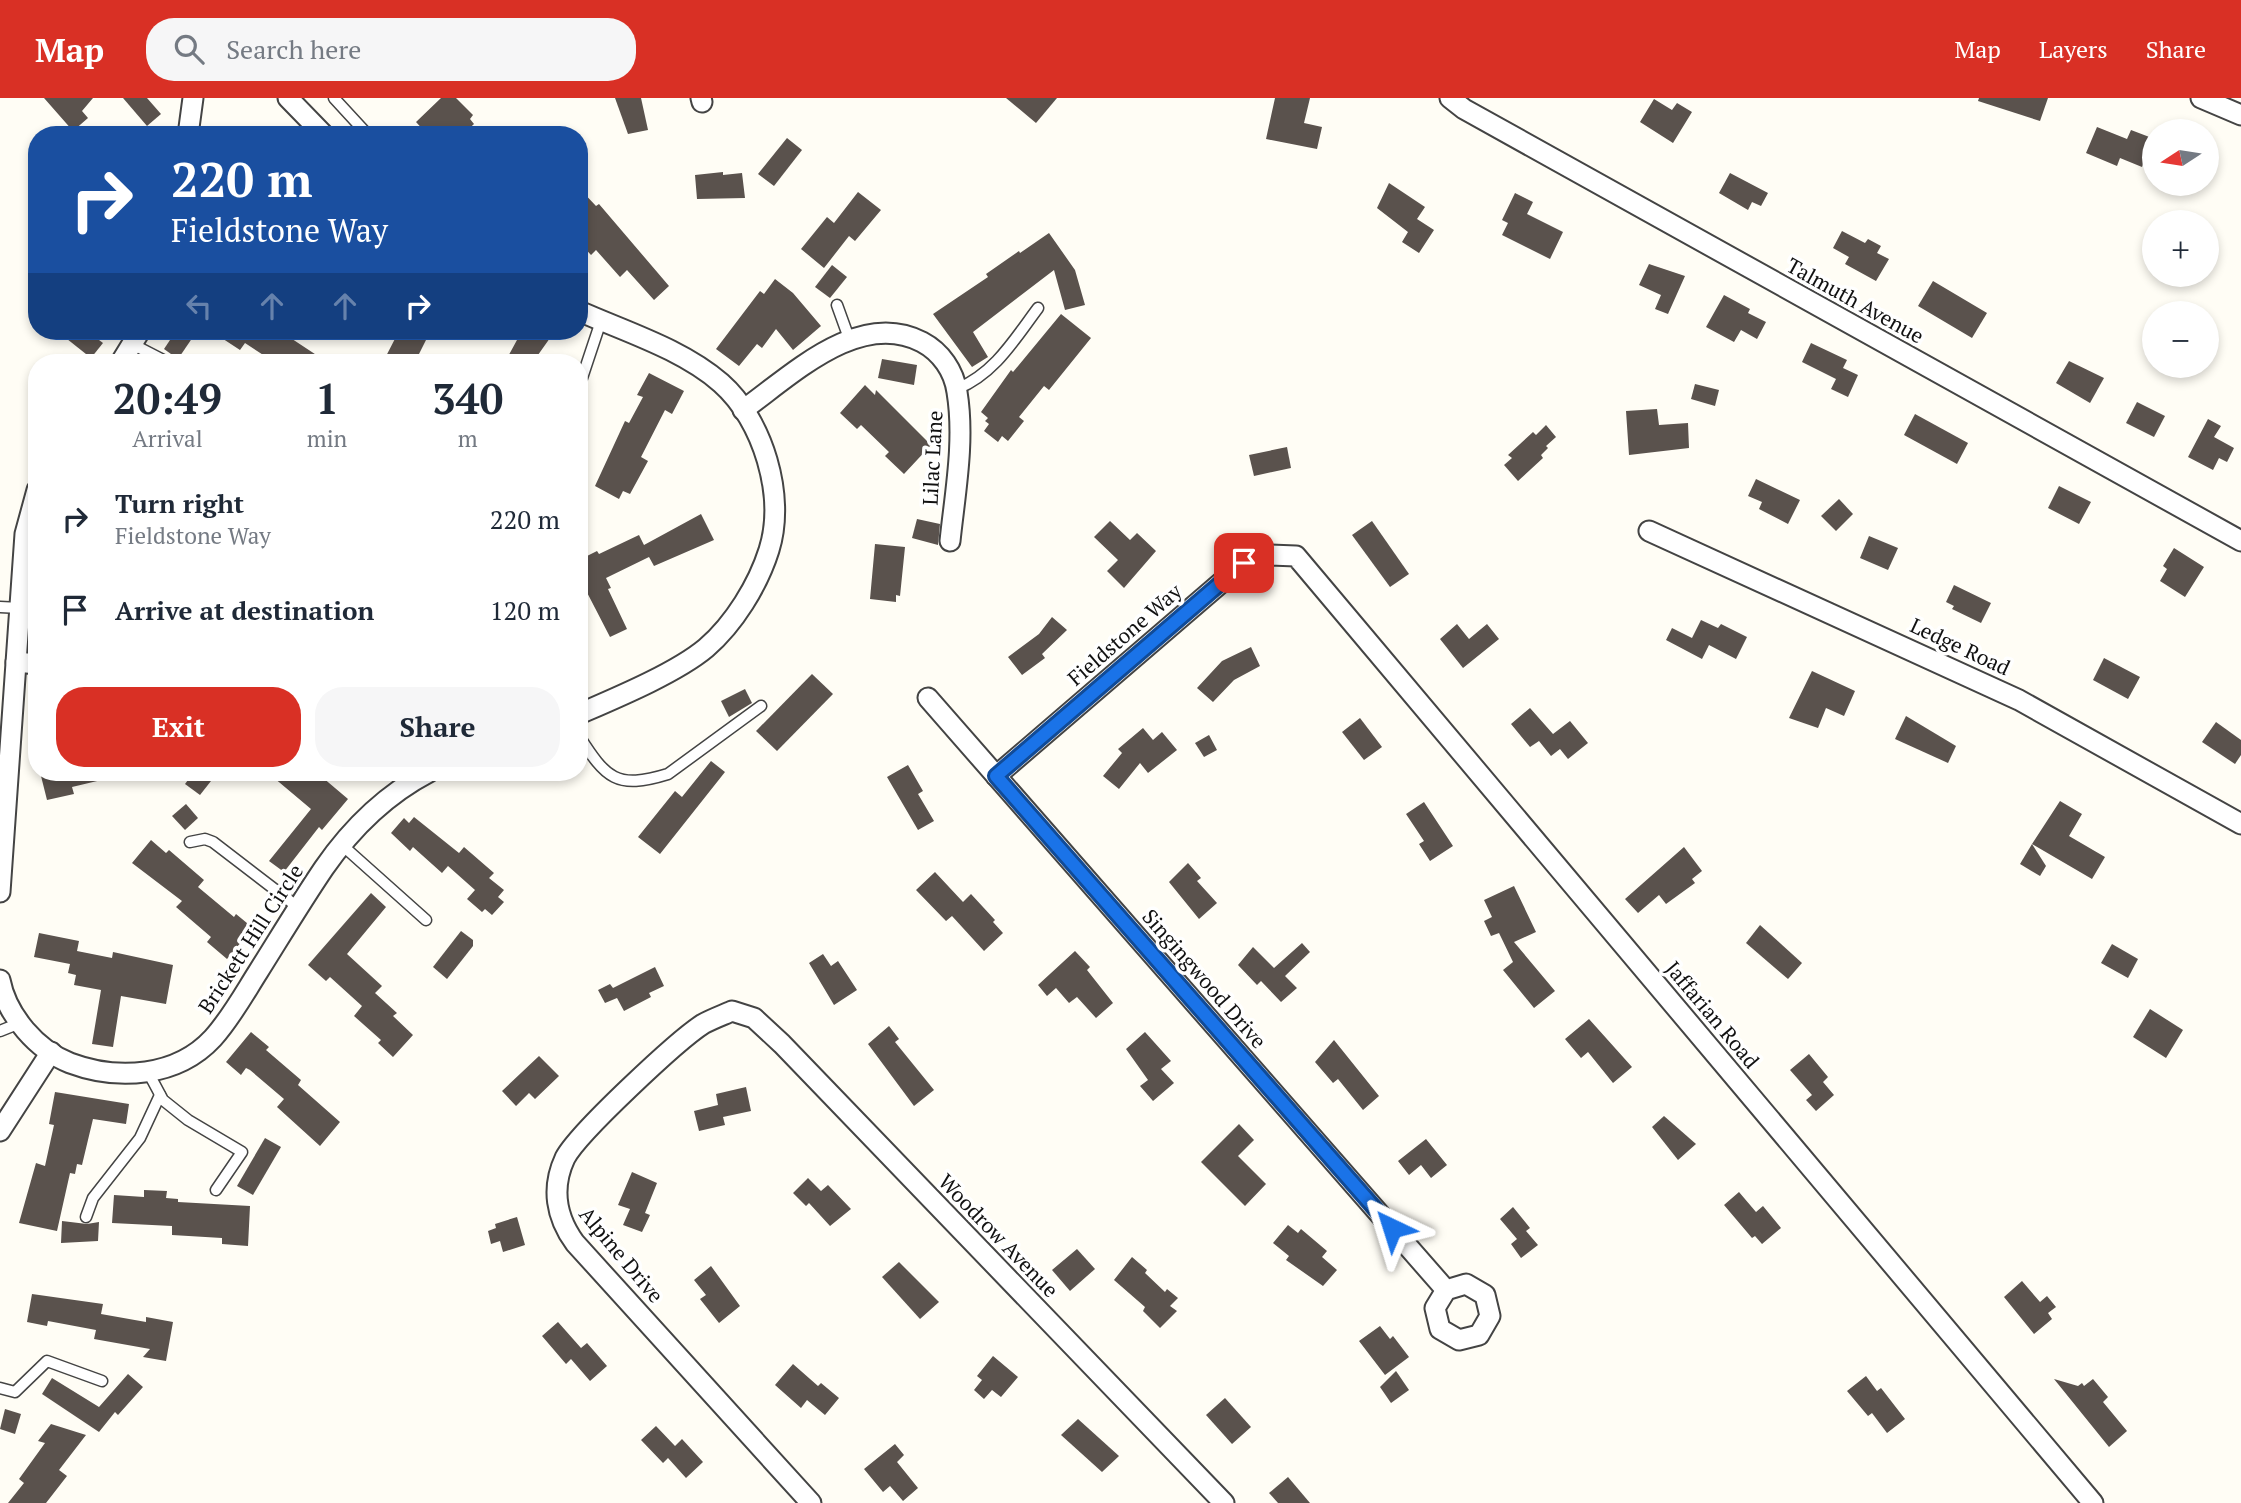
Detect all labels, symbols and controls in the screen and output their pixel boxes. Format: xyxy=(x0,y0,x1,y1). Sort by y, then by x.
search box xyxy=(146,18,636,81)
text: Map xyxy=(35,28,104,71)
icon: search xyxy=(170,30,208,68)
text: Search here xyxy=(226,32,361,66)
text: Map xyxy=(1954,33,2001,65)
text: Layers xyxy=(2039,33,2108,65)
text: Share xyxy=(2146,33,2206,65)
north arrow xyxy=(2142,119,2219,196)
map controls xyxy=(2142,119,2219,378)
text: 220 m xyxy=(171,146,313,211)
icon: right xyxy=(56,154,147,245)
text: Fieldstone Way xyxy=(171,209,388,251)
button: + xyxy=(2142,210,2219,287)
street label: Talmuth Avenue xyxy=(1782,251,1929,349)
icon: left xyxy=(180,287,218,325)
icon: ahead xyxy=(253,287,291,325)
icon: ahead xyxy=(326,287,364,325)
icon: right xyxy=(399,287,437,325)
button: − xyxy=(2142,301,2219,378)
text: 20:49 xyxy=(113,370,222,426)
text: 1 xyxy=(315,370,339,426)
text: 340 xyxy=(432,370,503,426)
street label: Lilac Lane xyxy=(916,410,948,506)
text: Arrival xyxy=(132,423,203,454)
text: min xyxy=(307,423,347,454)
text: m xyxy=(458,423,478,454)
text: Turn right xyxy=(115,486,244,520)
icon: right xyxy=(56,500,94,538)
text: 220 m xyxy=(490,502,560,536)
text: Fieldstone Way xyxy=(115,520,271,551)
pin xyxy=(1214,533,1274,593)
icon: arrive xyxy=(1225,544,1263,582)
street label: Fieldstone Way xyxy=(1061,577,1188,692)
icon: arrive xyxy=(56,591,94,629)
text: Arrive at destination xyxy=(115,593,374,627)
text: 120 m xyxy=(490,593,560,627)
street label: Ledge Road xyxy=(1906,611,2015,682)
button: Exit xyxy=(56,687,301,767)
button: Share xyxy=(315,687,560,767)
street label: Brickett Hill Circle xyxy=(191,858,309,1019)
street label: Singingwood Drive xyxy=(1136,903,1273,1054)
street label: Jaffarian Road xyxy=(1660,955,1766,1074)
street label: Woodrow Avenue xyxy=(933,1168,1065,1303)
position arrow xyxy=(1355,1191,1429,1265)
street label: Alpine Drive xyxy=(573,1201,670,1308)

